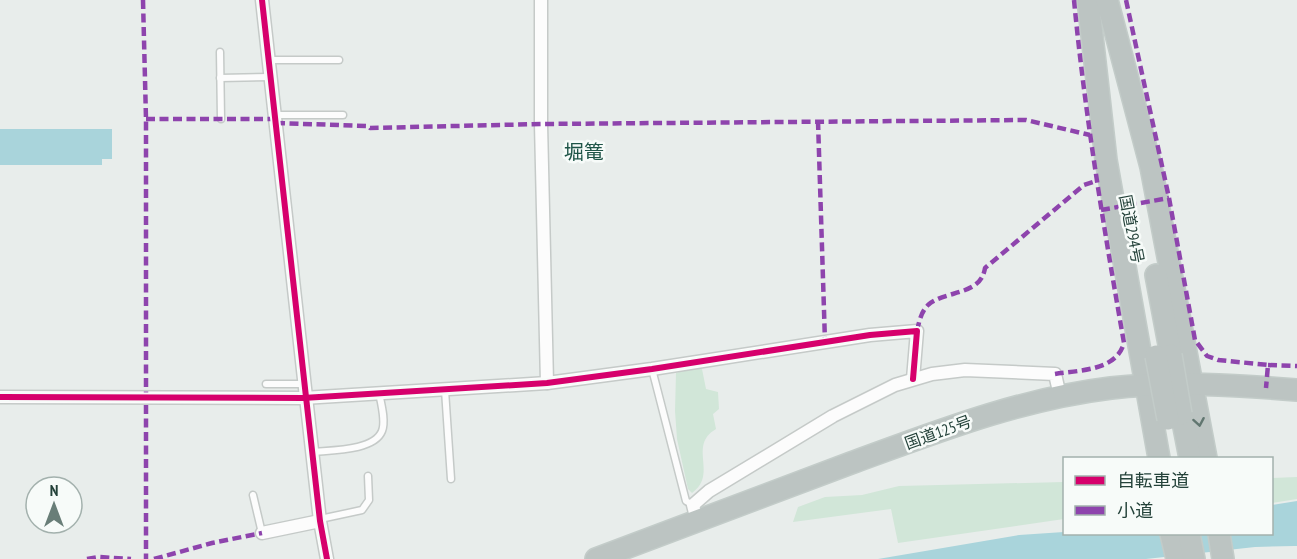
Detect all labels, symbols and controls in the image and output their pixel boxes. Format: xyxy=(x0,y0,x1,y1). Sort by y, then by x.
district label: 堀篭 xyxy=(564,139,604,165)
street label: 国道294号 xyxy=(1116,193,1148,265)
street label: 国道125号 xyxy=(902,411,974,453)
one-way arrow xyxy=(1193,417,1205,426)
legend xyxy=(1063,457,1273,535)
text: 自転車道 xyxy=(1117,469,1189,492)
north arrow xyxy=(24,475,84,535)
text: N xyxy=(50,480,58,500)
text: 小道 xyxy=(1117,499,1153,522)

